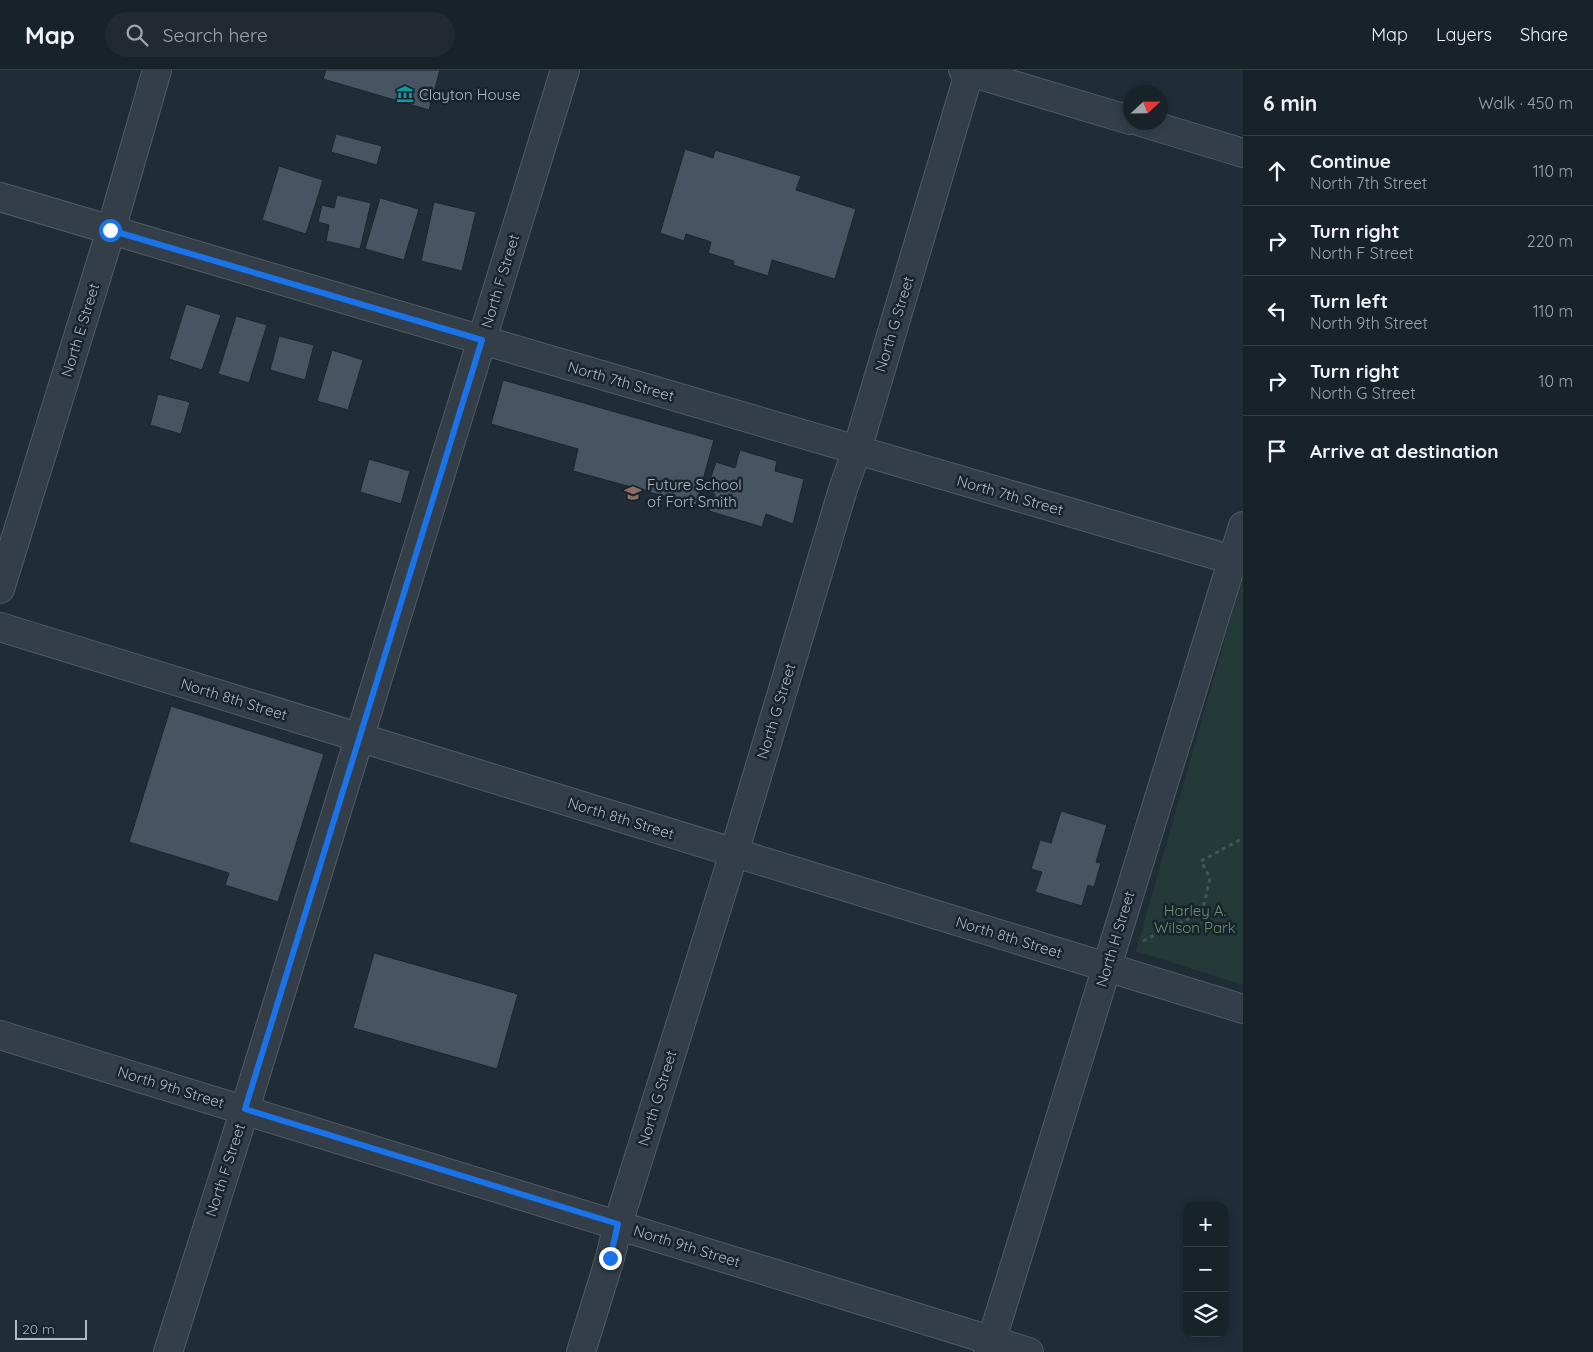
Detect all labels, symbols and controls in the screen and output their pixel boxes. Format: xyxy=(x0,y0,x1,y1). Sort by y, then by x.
search box xyxy=(105,12,455,57)
text: Map xyxy=(25,20,75,50)
icon: search xyxy=(123,21,151,49)
text: Search here xyxy=(163,23,268,47)
text: Map xyxy=(1371,23,1408,46)
text: Layers xyxy=(1436,23,1492,46)
text: Share xyxy=(1520,23,1568,46)
museum icon: Clayton House xyxy=(395,84,415,104)
place label: Clayton House xyxy=(419,85,521,104)
north arrow xyxy=(1123,85,1168,130)
text: 6 min xyxy=(1263,90,1317,116)
text: Walk · 450 m xyxy=(1478,93,1573,113)
text: Continue xyxy=(1310,149,1391,173)
icon: ahead xyxy=(1263,157,1291,185)
text: 110 m xyxy=(1533,161,1573,181)
text: North 7th Street xyxy=(1310,173,1427,193)
route start xyxy=(99,219,122,242)
text: Turn right xyxy=(1310,219,1399,243)
icon: right xyxy=(1263,227,1291,255)
text: 220 m xyxy=(1527,231,1573,251)
street label: North F Street xyxy=(477,232,523,330)
text: North F Street xyxy=(1310,243,1414,263)
street label: North G Street xyxy=(870,274,918,374)
street label: North E Street xyxy=(57,281,103,379)
text: Turn left xyxy=(1310,289,1388,313)
icon: left xyxy=(1263,297,1291,325)
text: 110 m xyxy=(1533,301,1573,321)
text: North 9th Street xyxy=(1310,313,1428,333)
street label: North 7th Street xyxy=(566,357,676,405)
text: Turn right xyxy=(1310,359,1399,383)
icon: right xyxy=(1263,367,1291,395)
text: 10 m xyxy=(1539,371,1573,391)
text: North G Street xyxy=(1310,383,1416,403)
icon: arrive xyxy=(1263,437,1291,465)
text: Arrive at destination xyxy=(1310,439,1499,463)
street label: North 7th Street xyxy=(955,471,1065,519)
place label: Future School of Fort Smith xyxy=(647,475,742,511)
school or university icon: Future School of Fort Smith xyxy=(623,483,643,503)
street label: North G Street xyxy=(752,661,800,761)
street label: North 8th Street xyxy=(178,674,290,724)
street label: North 8th Street xyxy=(565,793,677,843)
street label: North H Street xyxy=(1091,889,1139,989)
park label: Harley A. Wilson Park xyxy=(1154,901,1236,937)
street label: North 8th Street xyxy=(953,912,1065,962)
street label: North G Street xyxy=(633,1048,681,1148)
street label: North 9th Street xyxy=(115,1062,227,1112)
street label: North F Street xyxy=(201,1121,249,1219)
map controls xyxy=(1183,1202,1228,1337)
button: + xyxy=(1183,1202,1228,1247)
street label: North 9th Street xyxy=(631,1221,743,1271)
route end xyxy=(599,1247,622,1270)
button: − xyxy=(1183,1247,1228,1292)
button: layers xyxy=(1183,1292,1228,1337)
scale bar xyxy=(15,1317,88,1340)
text: 20 m xyxy=(22,1320,55,1338)

